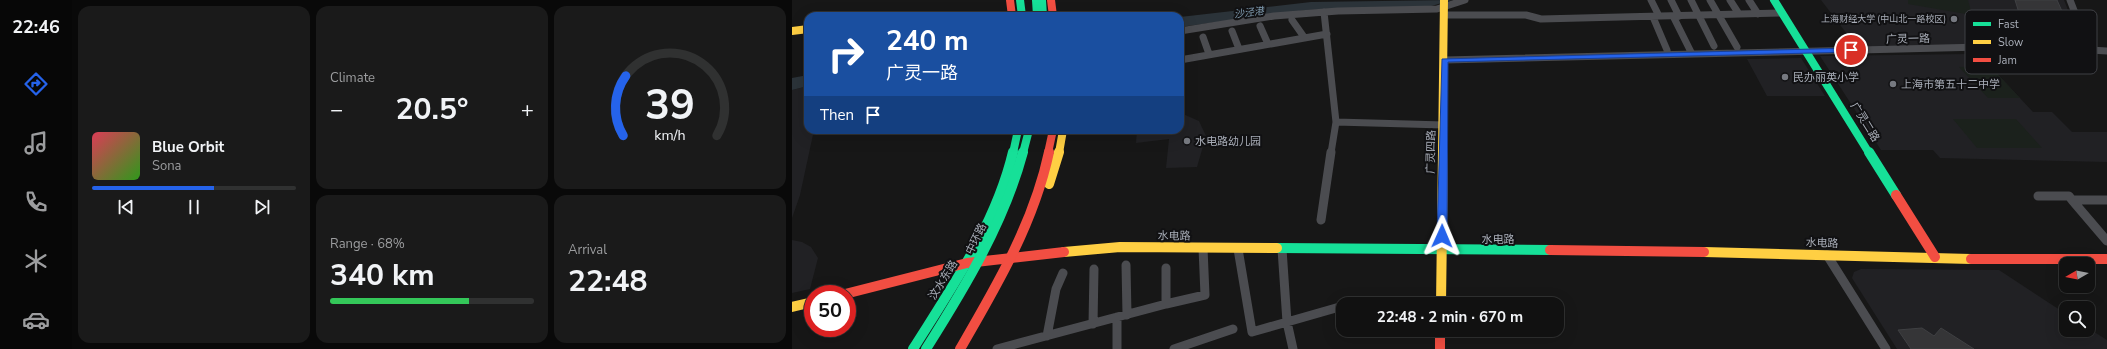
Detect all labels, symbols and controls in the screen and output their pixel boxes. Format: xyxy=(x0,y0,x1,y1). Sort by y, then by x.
water label: 沙泾港 xyxy=(1233,4,1267,22)
legend xyxy=(1965,10,2097,74)
place label: 上海财经大学 (中山北一路校区) xyxy=(1821,13,1946,25)
marker: 上海财经大学 (中山北一路校区) xyxy=(1949,14,1959,24)
text: 22:46 xyxy=(12,15,60,39)
text: Fast xyxy=(1998,17,2019,32)
text: 240 m xyxy=(886,22,969,60)
icon: right xyxy=(820,28,872,80)
street label: 广灵一路 xyxy=(1886,31,1930,47)
pin xyxy=(1834,33,1868,67)
text: Slow xyxy=(1998,35,2023,50)
icon: arrive xyxy=(1840,39,1862,61)
text: Jam xyxy=(1997,53,2017,68)
text: 广灵一路 xyxy=(886,61,958,85)
text: Climate xyxy=(330,69,375,87)
icon: directions xyxy=(22,70,50,98)
place label: 民办丽英小学 xyxy=(1793,70,1859,85)
marker: 民办丽英小学 xyxy=(1780,72,1790,82)
text: 39 xyxy=(645,76,695,133)
place label: 上海市第五十二中学 xyxy=(1901,77,2000,92)
marker: 上海市第五十二中学 xyxy=(1888,79,1898,89)
text: 20.5° xyxy=(396,89,468,130)
text: − xyxy=(330,95,343,125)
text: + xyxy=(521,95,534,125)
street label: 广灵二路 xyxy=(1847,99,1883,145)
icon: arrive xyxy=(862,104,884,126)
text: Then xyxy=(820,105,854,125)
text: km/h xyxy=(654,125,686,144)
icon: music xyxy=(22,129,50,157)
street label: 广灵四路 xyxy=(1423,130,1439,174)
place label: 水电路幼儿园 xyxy=(1195,134,1261,149)
marker: 水电路幼儿园 xyxy=(1182,136,1192,146)
text: Blue Orbit xyxy=(152,137,224,157)
text: Sona xyxy=(152,157,182,175)
icon: phone xyxy=(22,188,50,216)
icon: previous xyxy=(115,196,137,218)
icon: pause xyxy=(183,196,205,218)
icon: next xyxy=(251,196,273,218)
position arrow xyxy=(1421,215,1463,257)
street label: 中环路 xyxy=(962,221,990,257)
street label: 水电路 xyxy=(1157,228,1191,244)
street label: 水电路 xyxy=(1482,232,1515,247)
text: Range · 68% xyxy=(330,235,405,253)
street label: 水电路 xyxy=(1805,235,1839,251)
text: Arrival xyxy=(568,241,607,259)
icon: climate xyxy=(22,247,50,275)
text: 340 km xyxy=(330,255,435,296)
street label: 汶水东路 xyxy=(925,257,961,303)
north arrow xyxy=(2059,257,2095,293)
map controls xyxy=(2059,257,2095,337)
text: 22:48 xyxy=(568,261,647,302)
speed limit sign: 50 xyxy=(804,285,856,337)
button: search xyxy=(2059,301,2095,337)
icon: car xyxy=(22,306,50,334)
text: 22:48 · 2 min · 670 m xyxy=(1377,307,1523,327)

